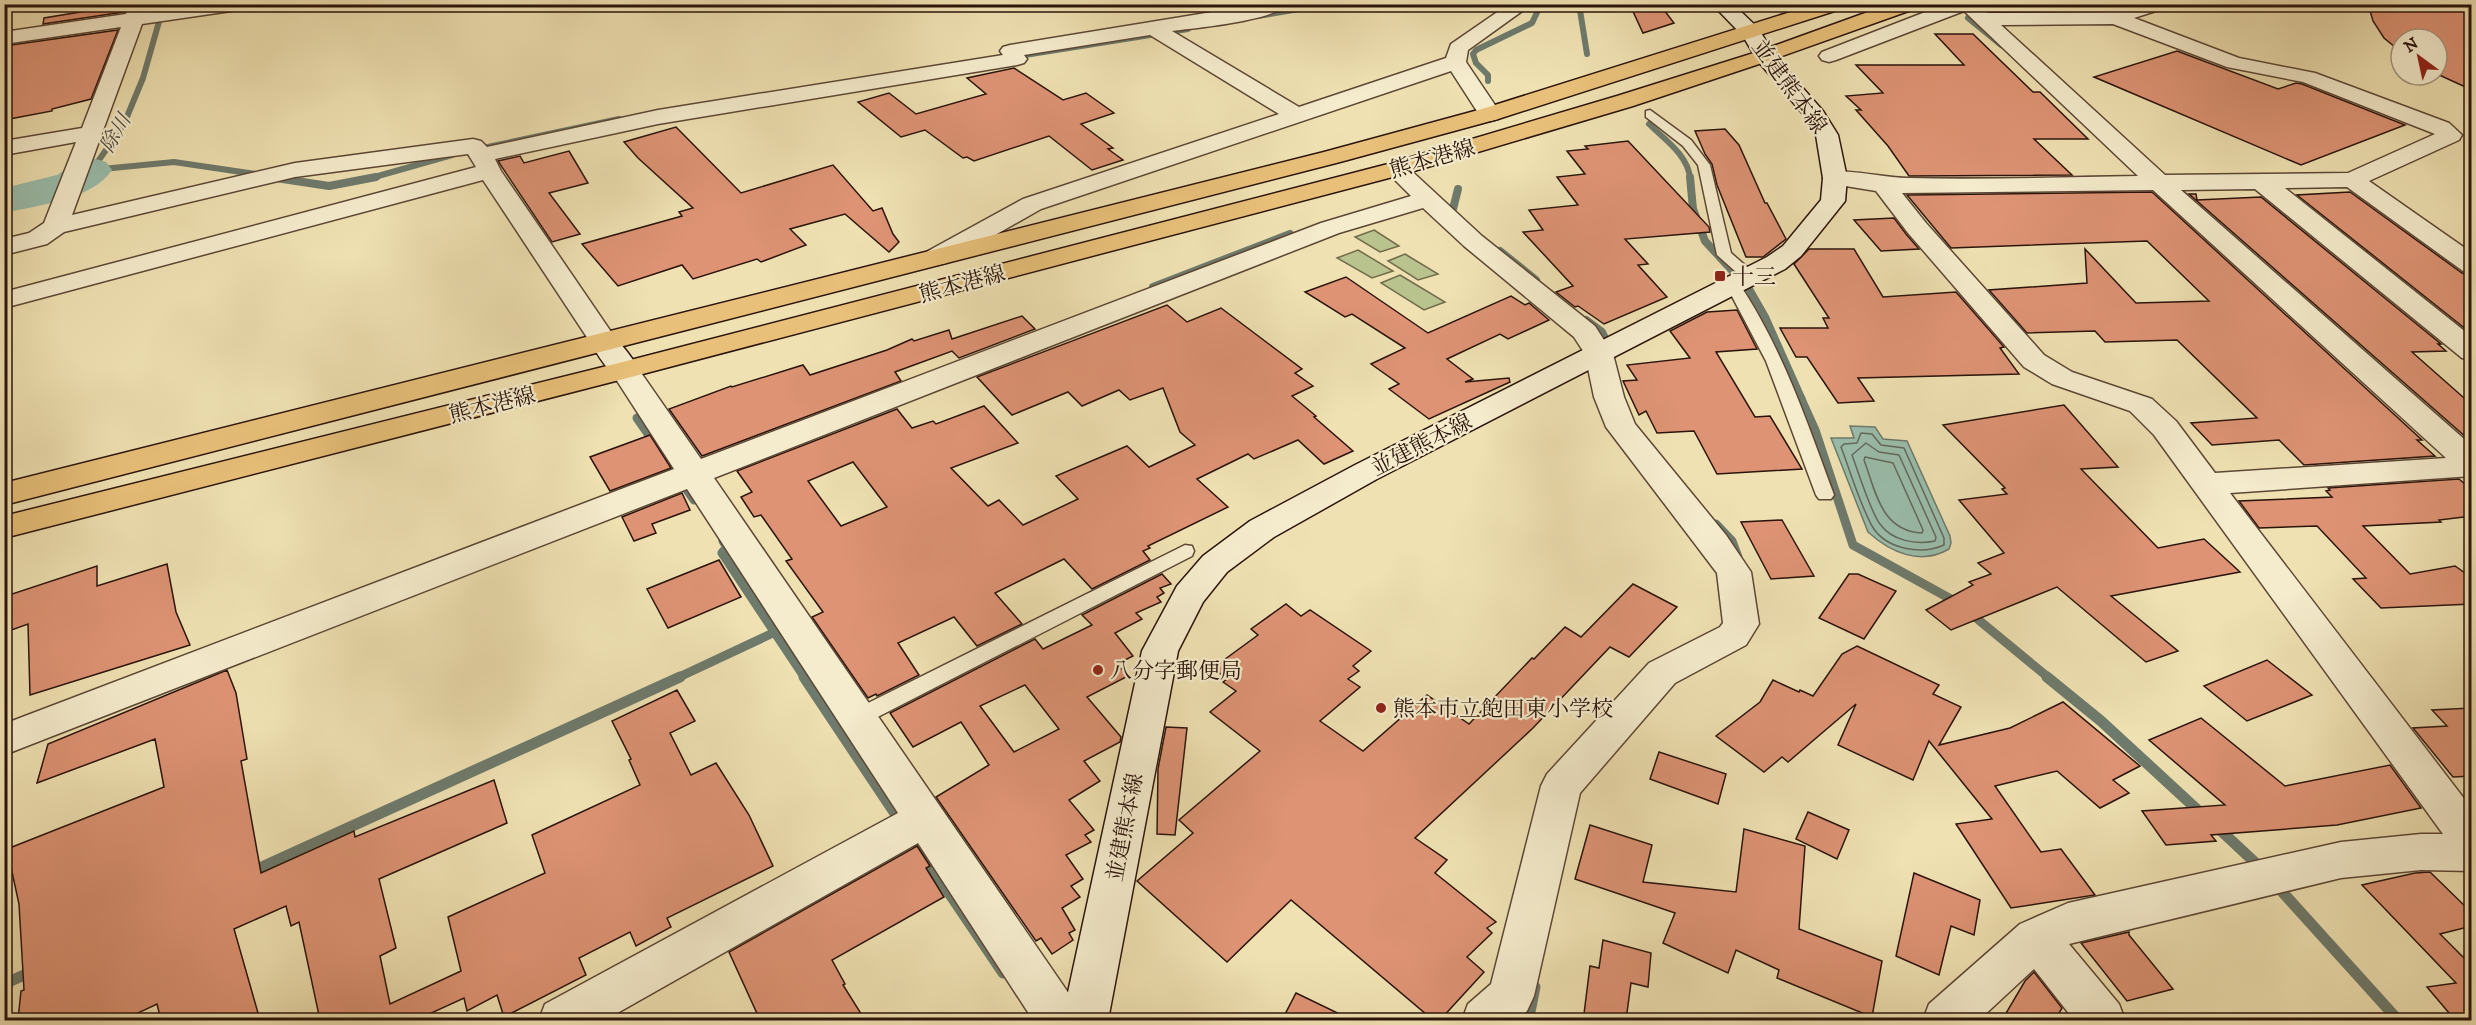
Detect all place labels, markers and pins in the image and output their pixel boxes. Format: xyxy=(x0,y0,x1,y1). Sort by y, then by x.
place label: 十三 xyxy=(1732,264,1776,291)
marker: 十三 xyxy=(1713,269,1727,283)
place label: 八分字郵便局 xyxy=(1110,658,1242,685)
marker: 八分字郵便局 xyxy=(1091,663,1105,677)
place label: 熊本市立飽田東小学校 xyxy=(1393,696,1613,723)
marker: 熊本市立飽田東小学校 xyxy=(1374,701,1388,715)

